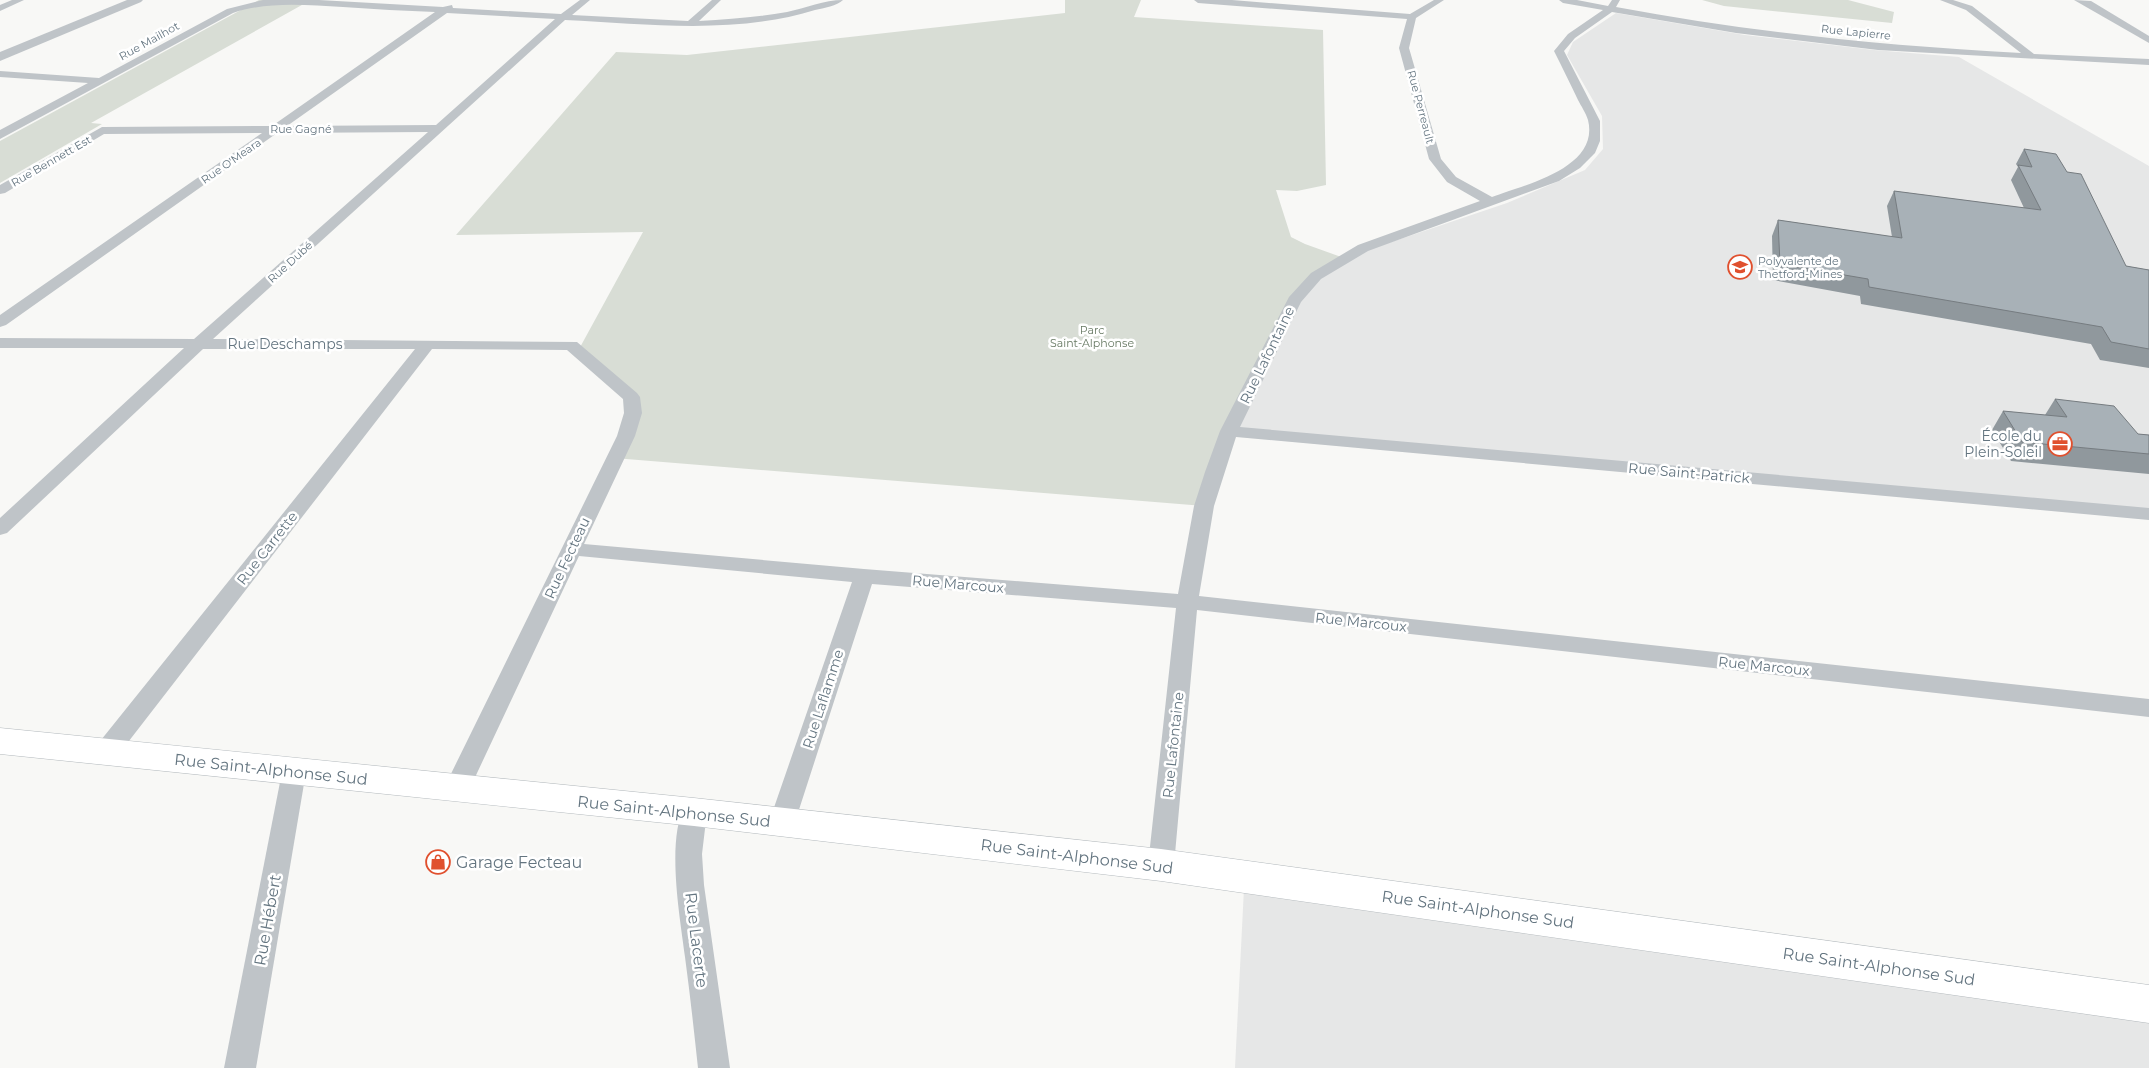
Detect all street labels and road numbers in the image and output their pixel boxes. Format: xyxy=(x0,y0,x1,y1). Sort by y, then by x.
street label: Rue Mailhot xyxy=(116,18,182,63)
street label: Rue Lapierre xyxy=(1820,21,1892,43)
street label: Rue Perreault xyxy=(1404,69,1438,146)
street label: Rue Gagné xyxy=(270,122,332,136)
street label: Rue Bennett Est xyxy=(8,132,94,190)
street label: Rue O'Meara xyxy=(198,135,264,187)
street label: Rue Dubé xyxy=(265,238,316,286)
street label: Rue Lafontaine xyxy=(1236,303,1298,407)
street label: Rue Deschamps xyxy=(227,335,343,353)
street label: Rue Saint-Patrick xyxy=(1628,459,1751,487)
street label: Rue Carrette xyxy=(233,508,301,588)
street label: Rue Fecteau xyxy=(540,514,594,602)
street label: Rue Marcoux xyxy=(911,571,1005,597)
street label: Rue Marcoux xyxy=(1314,608,1408,636)
street label: Rue Laflamme xyxy=(799,647,847,751)
street label: Rue Marcoux xyxy=(1717,652,1811,680)
street label: Rue Lafontaine xyxy=(1158,691,1188,799)
street label: Rue Saint-Alphonse Sud xyxy=(173,750,369,789)
street label: Rue Saint-Alphonse Sud xyxy=(576,792,772,831)
street label: Rue Saint-Alphonse Sud xyxy=(979,835,1174,878)
street label: Rue Hébert xyxy=(250,872,285,967)
street label: Rue Saint-Alphonse Sud xyxy=(1380,887,1575,932)
street label: Rue Lacerte xyxy=(681,891,712,989)
street label: Rue Saint-Alphonse Sud xyxy=(1781,944,1976,989)

